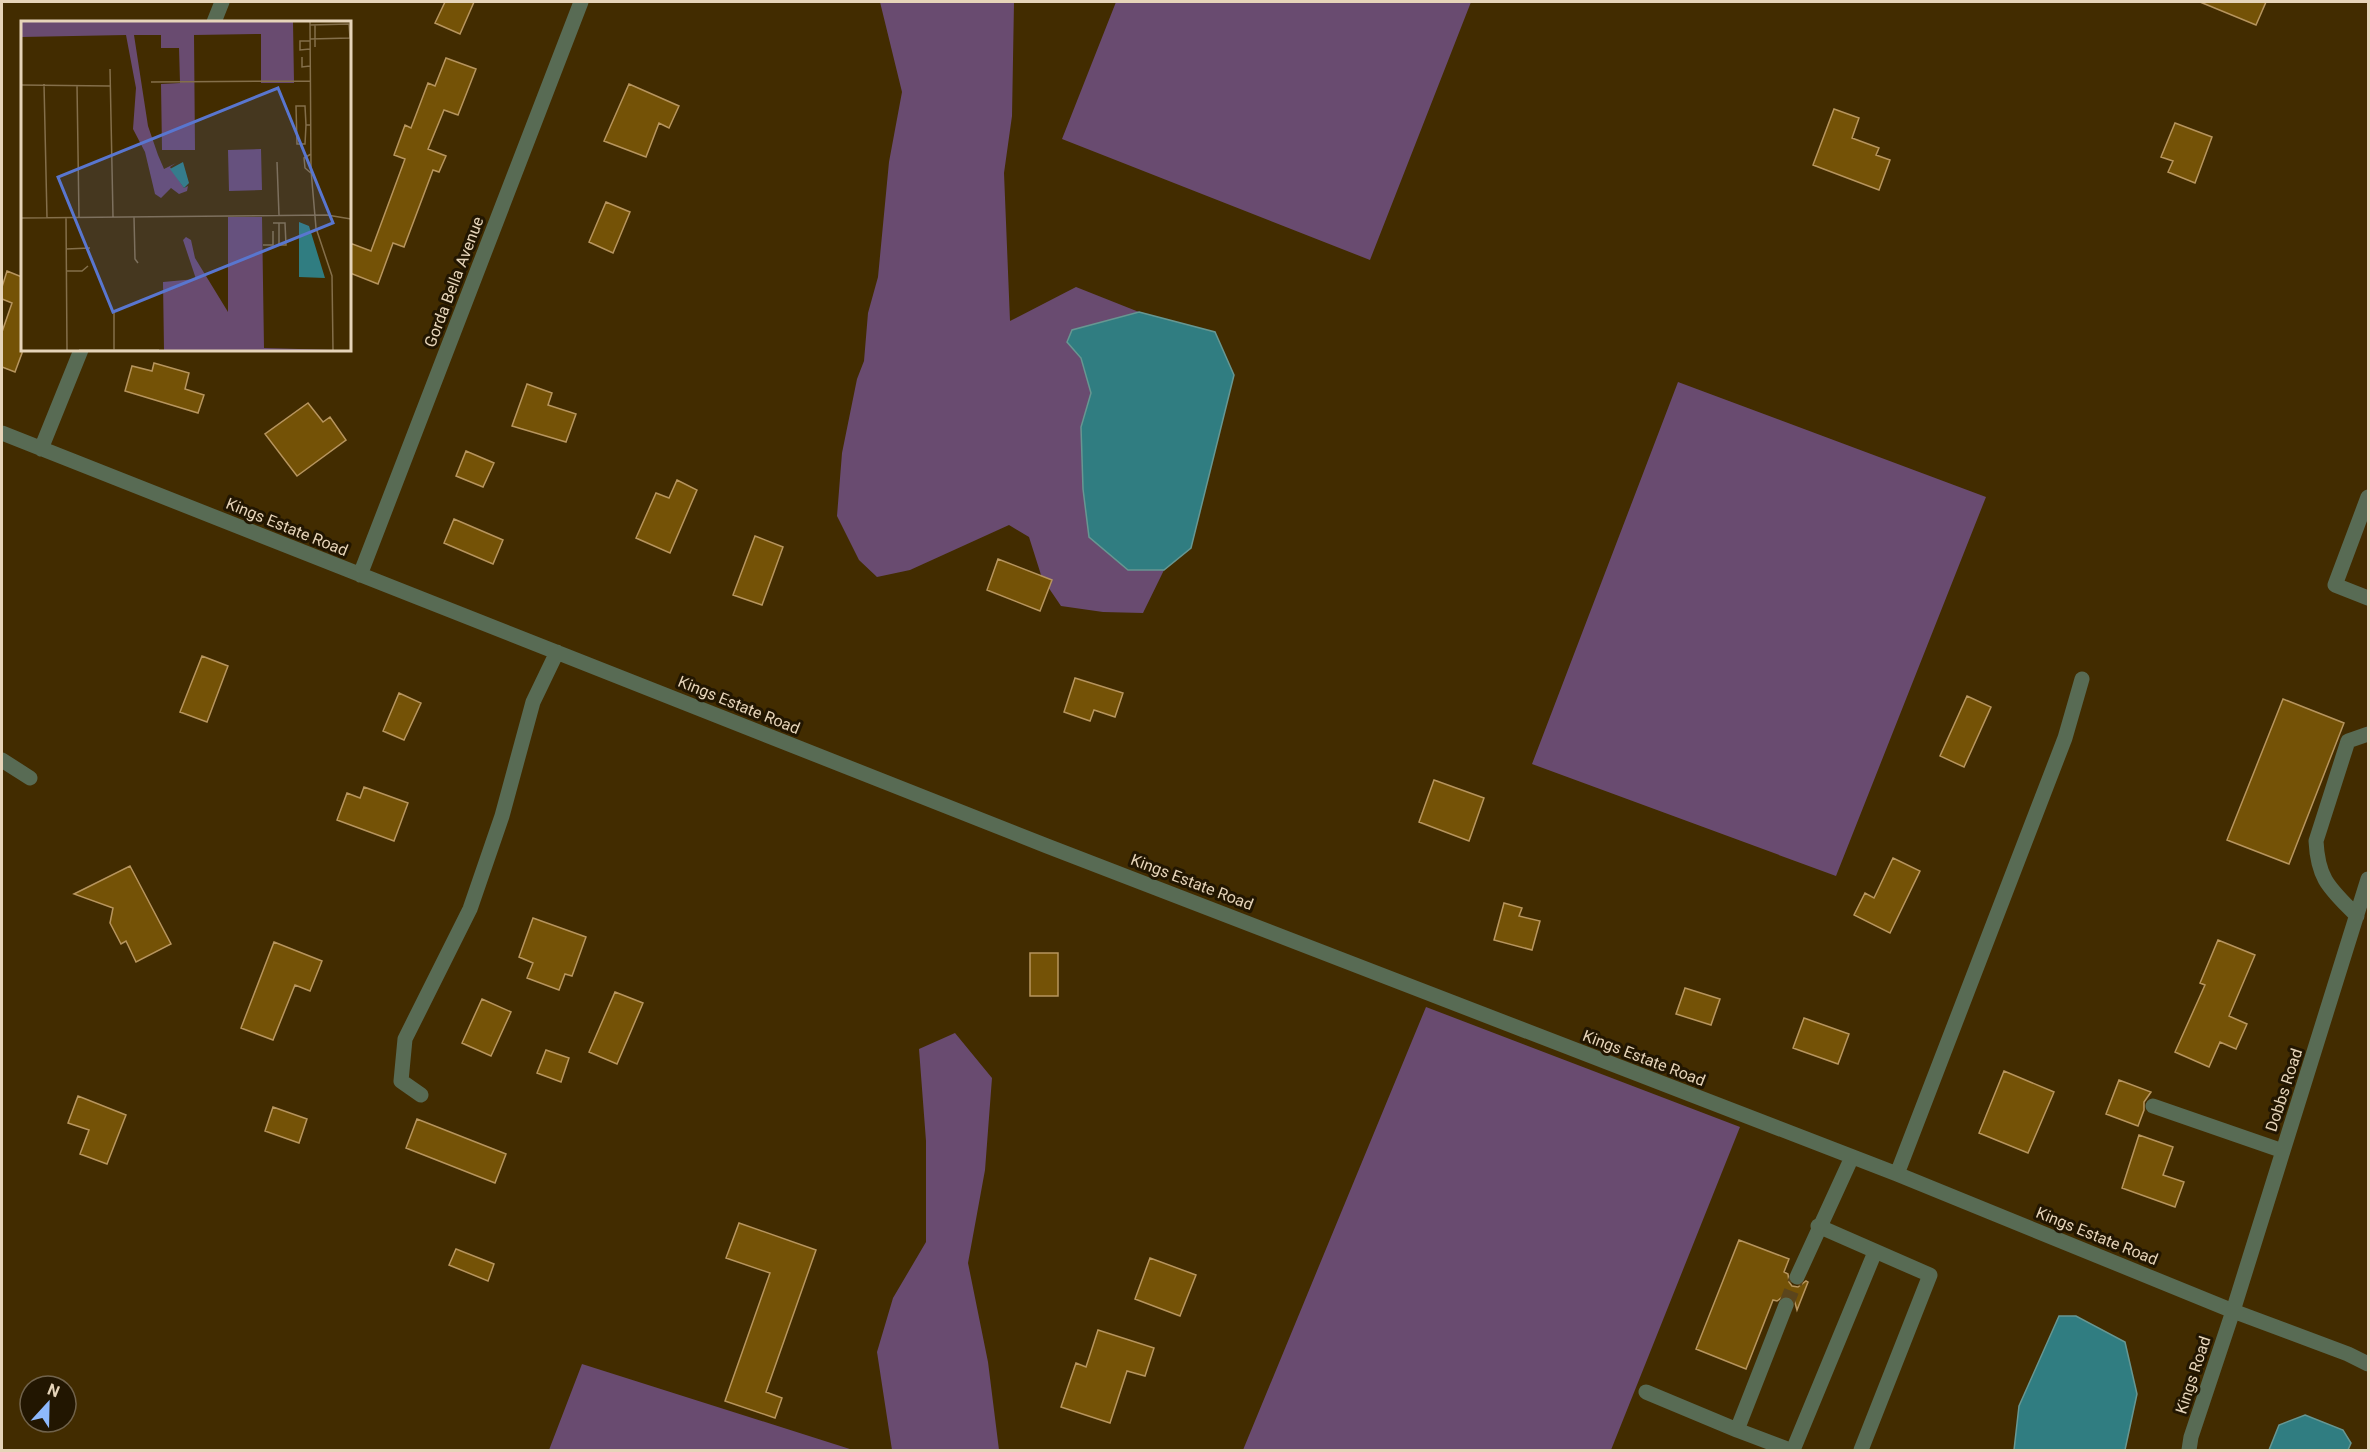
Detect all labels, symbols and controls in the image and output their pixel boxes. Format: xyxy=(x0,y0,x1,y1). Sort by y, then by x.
inset map xyxy=(21,21,351,351)
street label: Gorda Bella Avenue xyxy=(420,214,488,350)
street label: Kings Estate Road xyxy=(223,494,351,560)
street label: Kings Estate Road xyxy=(675,672,803,738)
street label: Kings Estate Road xyxy=(1128,850,1256,914)
street label: Kings Estate Road xyxy=(1580,1026,1708,1090)
street label: Dobbs Road xyxy=(2262,1046,2306,1134)
street label: Kings Estate Road xyxy=(2033,1203,2161,1269)
street label: Kings Road xyxy=(2171,1334,2215,1416)
north arrow xyxy=(18,1374,78,1434)
text: N xyxy=(45,1380,62,1401)

